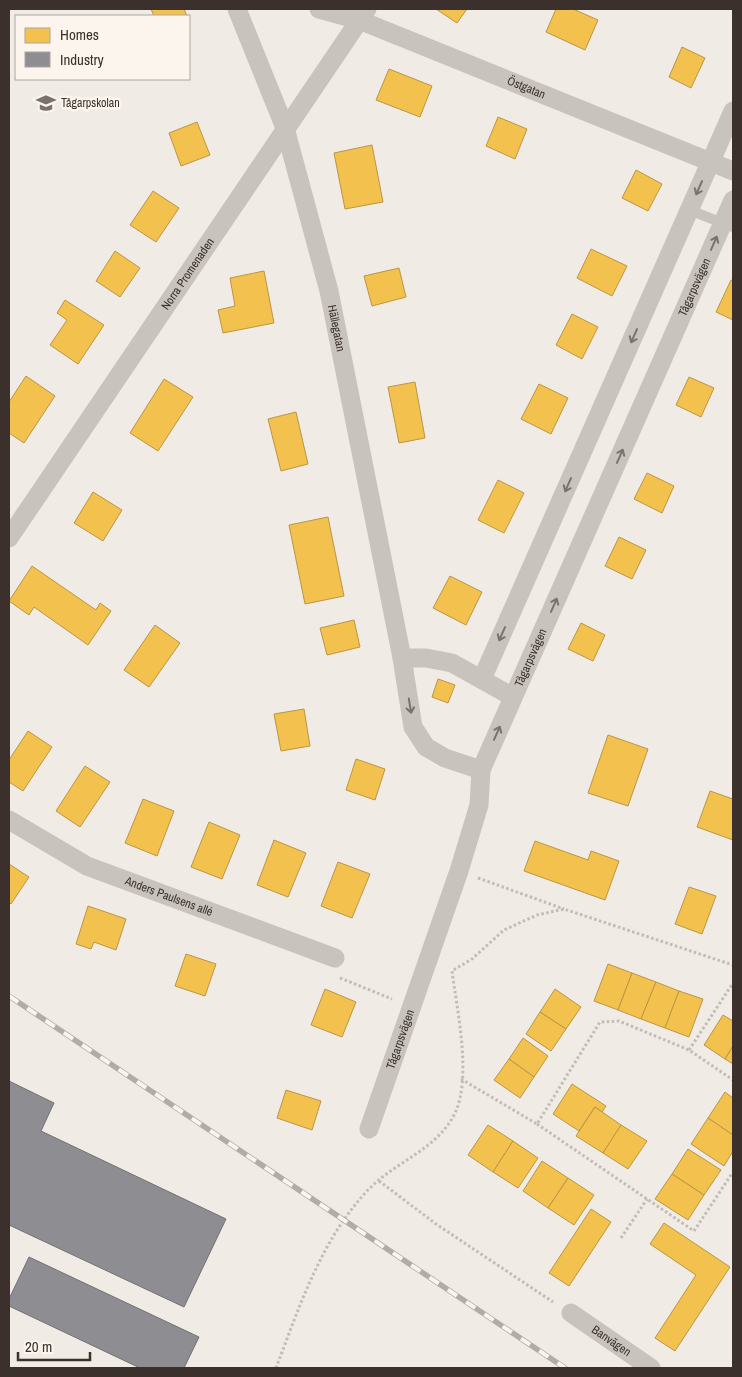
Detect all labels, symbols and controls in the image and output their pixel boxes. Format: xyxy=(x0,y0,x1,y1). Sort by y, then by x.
legend xyxy=(15,15,190,80)
text: Homes xyxy=(60,24,99,45)
text: Industry xyxy=(60,49,105,70)
street label: Östgatan xyxy=(505,72,548,102)
school or university icon: Tågarpskolan xyxy=(35,92,57,114)
place label: Tågarpskolan xyxy=(61,95,120,111)
one-way arrow xyxy=(694,180,704,195)
street label: Norra Promenaden xyxy=(158,235,218,313)
one-way arrow xyxy=(709,236,719,251)
street label: Tågarpsvägen xyxy=(675,256,714,319)
street label: Hällegatan xyxy=(324,303,349,353)
one-way arrow xyxy=(628,328,638,343)
one-way arrow xyxy=(616,449,625,464)
one-way arrow xyxy=(562,477,572,492)
one-way arrow xyxy=(550,598,560,613)
one-way arrow xyxy=(497,626,507,641)
street label: Tågarpsvägen xyxy=(511,626,551,689)
one-way arrow xyxy=(405,697,415,713)
one-way arrow xyxy=(493,726,503,741)
street label: Anders Paulsens allé xyxy=(122,872,215,920)
street label: Tågarpsvägen xyxy=(383,1007,418,1071)
street label: Banvägen xyxy=(589,1322,634,1360)
scale bar xyxy=(18,1330,90,1362)
text: 20 m xyxy=(25,1336,52,1357)

